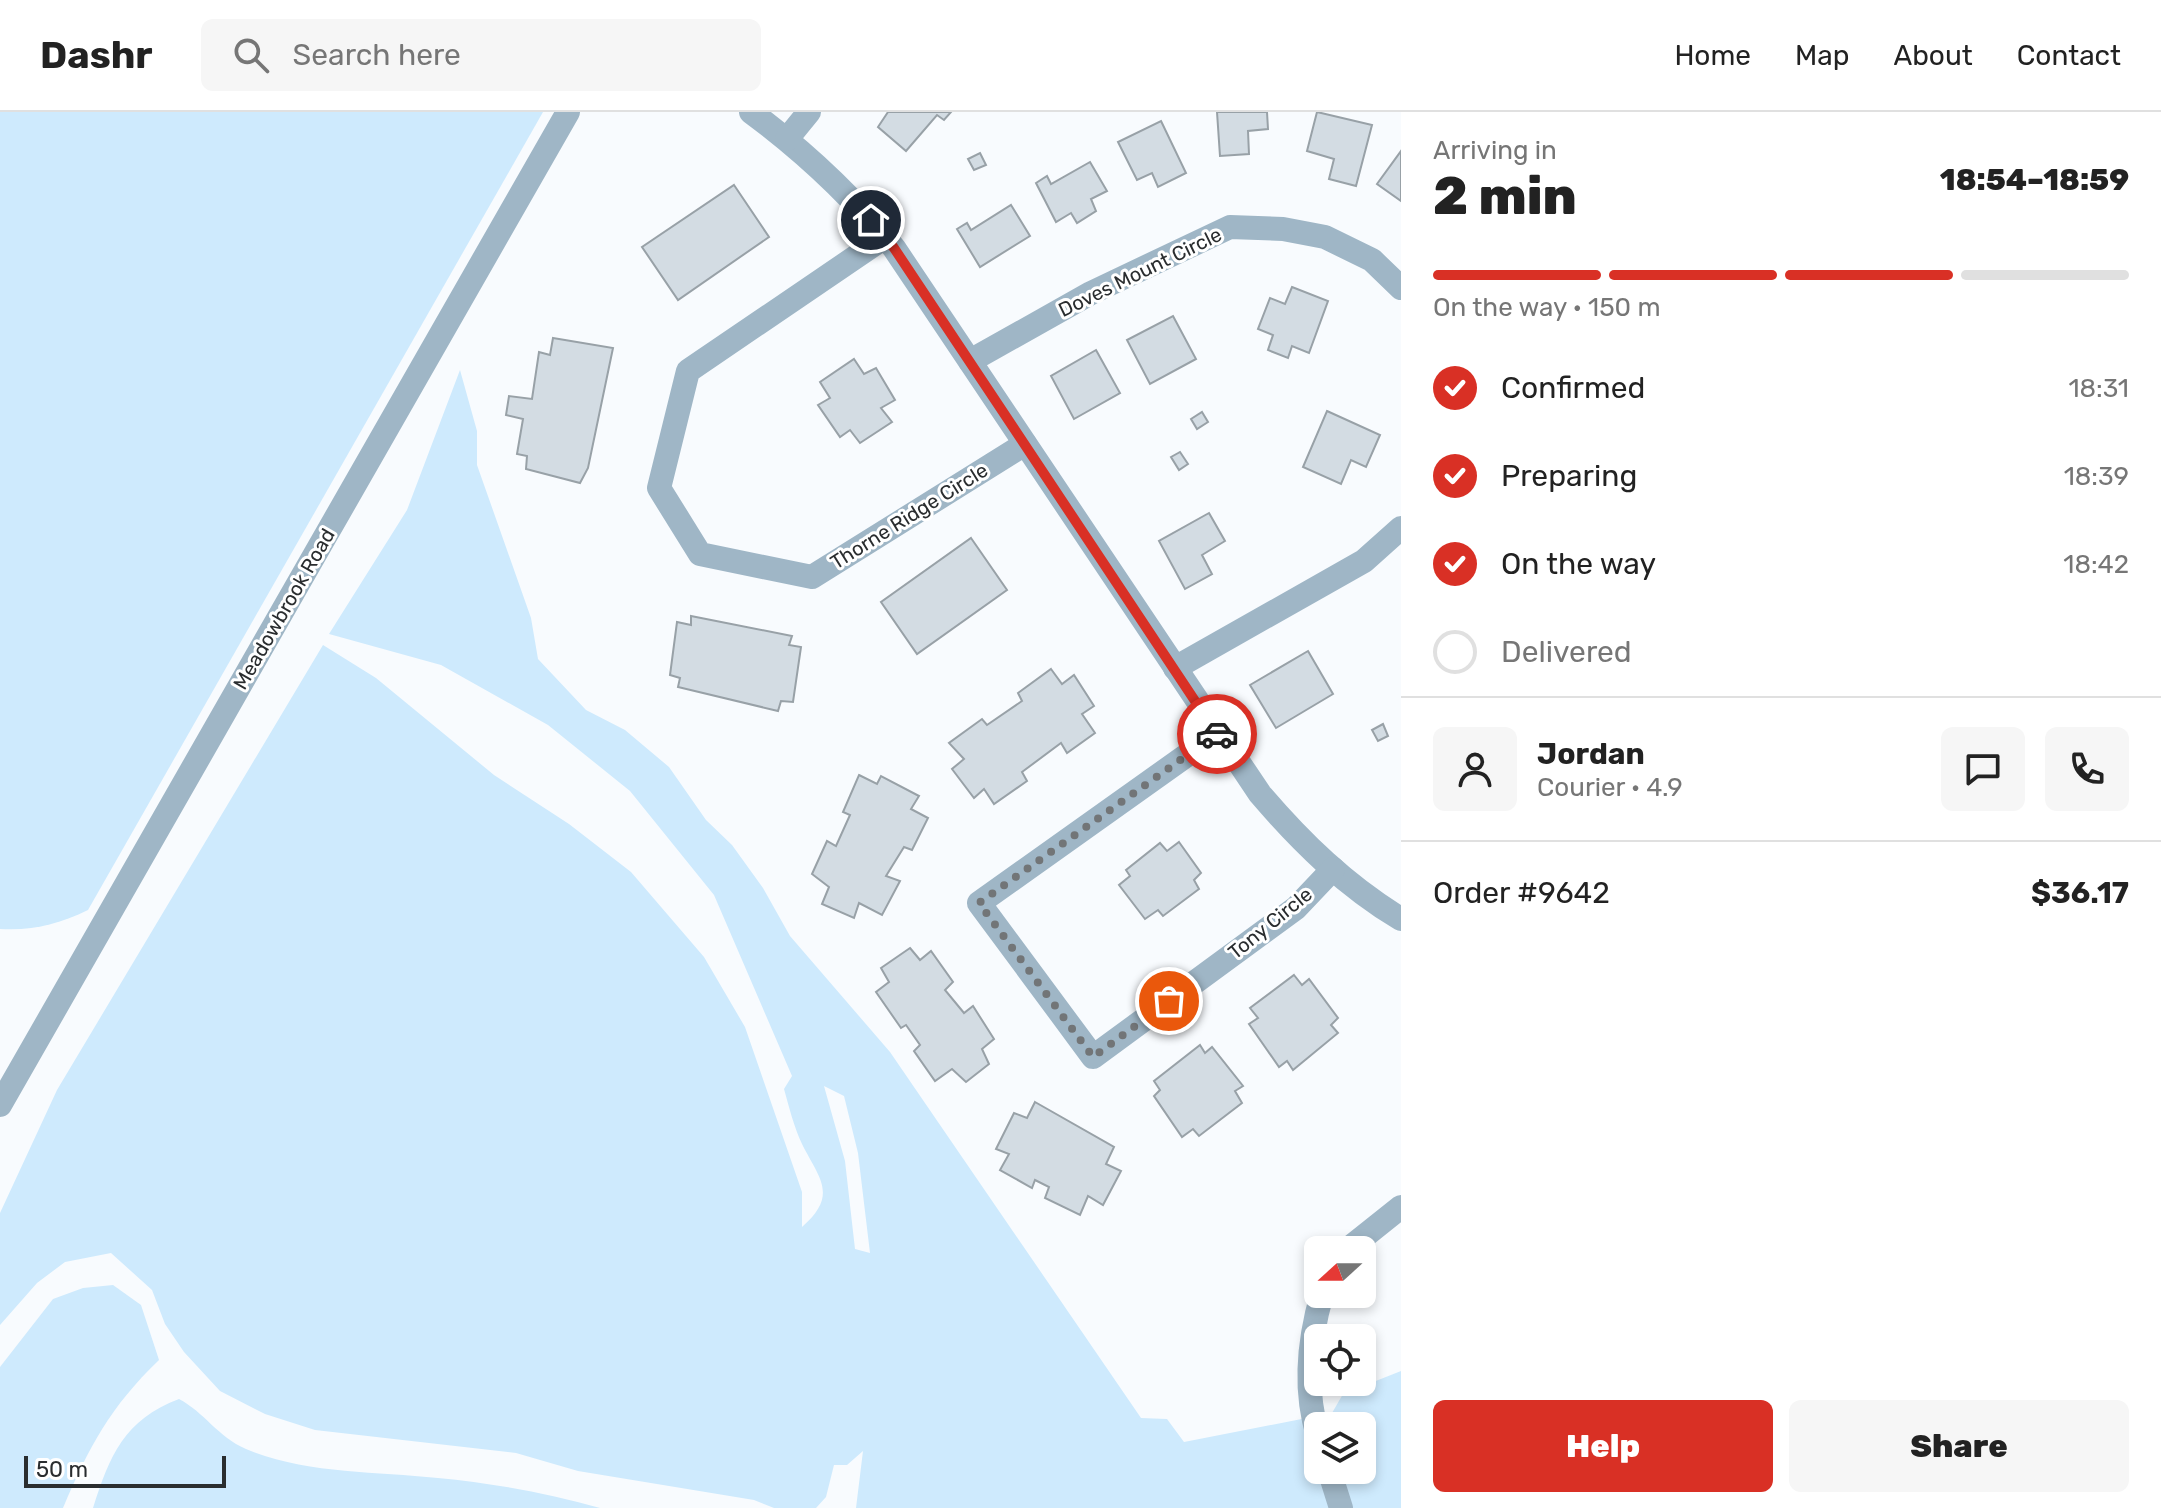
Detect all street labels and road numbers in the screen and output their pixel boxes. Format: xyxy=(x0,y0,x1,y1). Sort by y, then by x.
street label: Doves Mount Circle xyxy=(1054,222,1226,322)
street label: Thorne Ridge Circle xyxy=(826,458,992,574)
street label: Meadowbrook Road xyxy=(228,524,340,694)
street label: Tony Circle xyxy=(1223,882,1317,964)

